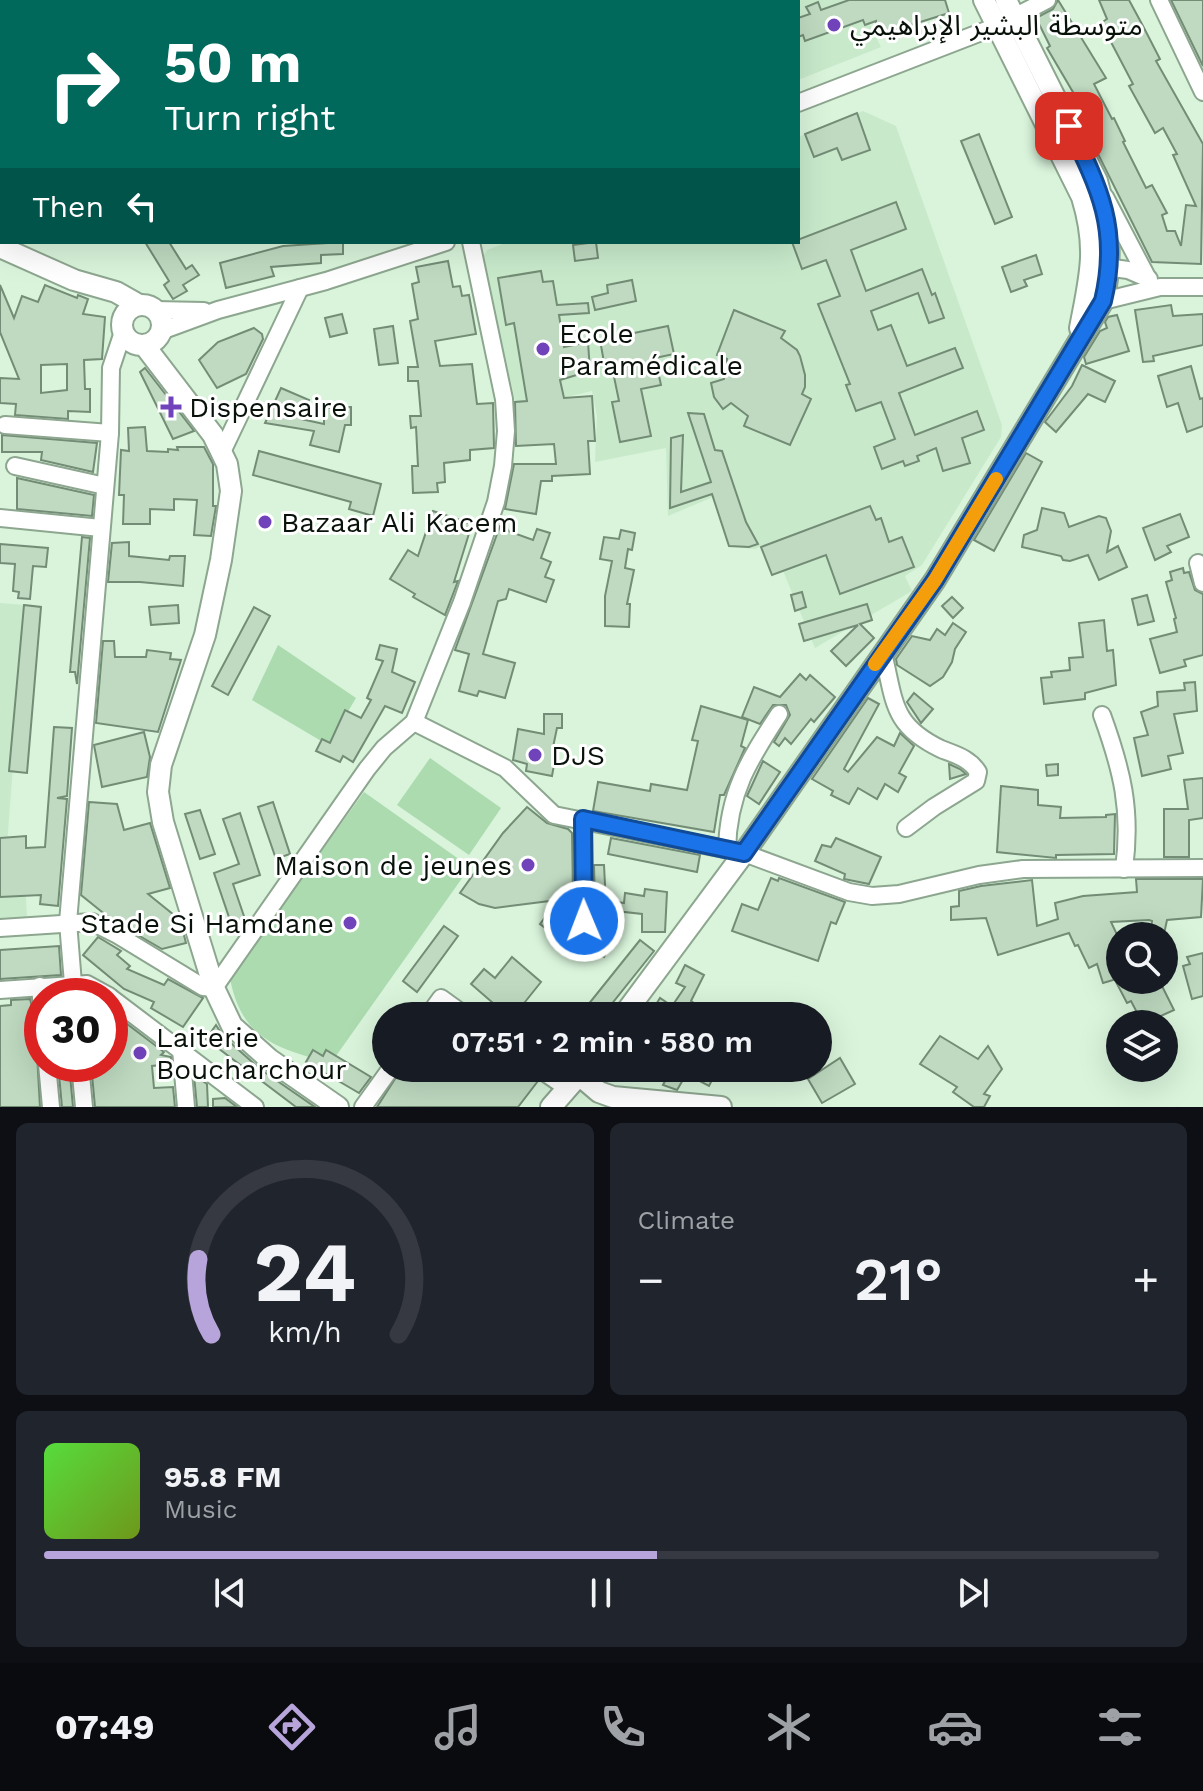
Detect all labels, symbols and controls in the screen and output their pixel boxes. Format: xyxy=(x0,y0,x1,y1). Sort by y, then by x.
place label: متوسطة البشير الإبراهيمي xyxy=(850,9,1143,46)
marker: متوسطة البشير الإبراهيمي xyxy=(825,16,843,34)
text: 50 m xyxy=(164,30,301,96)
icon: right xyxy=(32,32,136,136)
pin xyxy=(1035,92,1103,160)
text: Turn right xyxy=(164,97,335,139)
icon: arrive xyxy=(1047,104,1091,148)
icon: left xyxy=(120,184,164,228)
text: Then xyxy=(32,189,104,224)
place label: Ecole Paramédicale xyxy=(559,317,743,382)
marker: Ecole Paramédicale xyxy=(534,340,552,358)
place label: Dispensaire xyxy=(189,391,347,424)
marker: Dispensaire xyxy=(160,396,182,418)
place label: Bazaar Ali Kacem xyxy=(281,506,517,539)
marker: Bazaar Ali Kacem xyxy=(256,513,274,531)
place label: DJS xyxy=(551,739,605,772)
marker: DJS xyxy=(526,746,544,764)
place label: Maison de jeunes xyxy=(274,849,512,882)
marker: Maison de jeunes xyxy=(519,856,537,874)
position arrow xyxy=(542,879,626,963)
place label: Stade Si Hamdane xyxy=(81,907,334,940)
marker: Stade Si Hamdane xyxy=(341,914,359,932)
map controls xyxy=(1106,922,1178,1082)
button: search xyxy=(1106,922,1178,994)
speed limit sign: 30 xyxy=(24,978,128,1082)
button: layers xyxy=(1106,1010,1178,1082)
place label: Laiterie Boucharchour xyxy=(156,1021,347,1086)
text: 07:51 · 2 min · 580 m xyxy=(451,1024,753,1059)
marker: Laiterie Boucharchour xyxy=(131,1044,149,1062)
text: Climate xyxy=(638,1205,735,1235)
text: 24 xyxy=(254,1224,356,1321)
text: 21° xyxy=(854,1244,943,1315)
text: − xyxy=(638,1254,664,1306)
text: + xyxy=(1132,1254,1159,1306)
text: km/h xyxy=(268,1315,342,1349)
text: 95.8 FM xyxy=(164,1459,282,1494)
text: Music xyxy=(164,1494,237,1524)
icon: previous xyxy=(208,1571,252,1615)
icon: pause xyxy=(579,1571,623,1615)
icon: next xyxy=(951,1571,995,1615)
icon: directions xyxy=(264,1699,320,1755)
icon: music xyxy=(430,1699,486,1755)
icon: phone xyxy=(595,1699,651,1755)
icon: climate xyxy=(761,1699,817,1755)
icon: car xyxy=(927,1699,983,1755)
icon: filters xyxy=(1092,1699,1148,1755)
text: 07:49 xyxy=(55,1706,155,1748)

